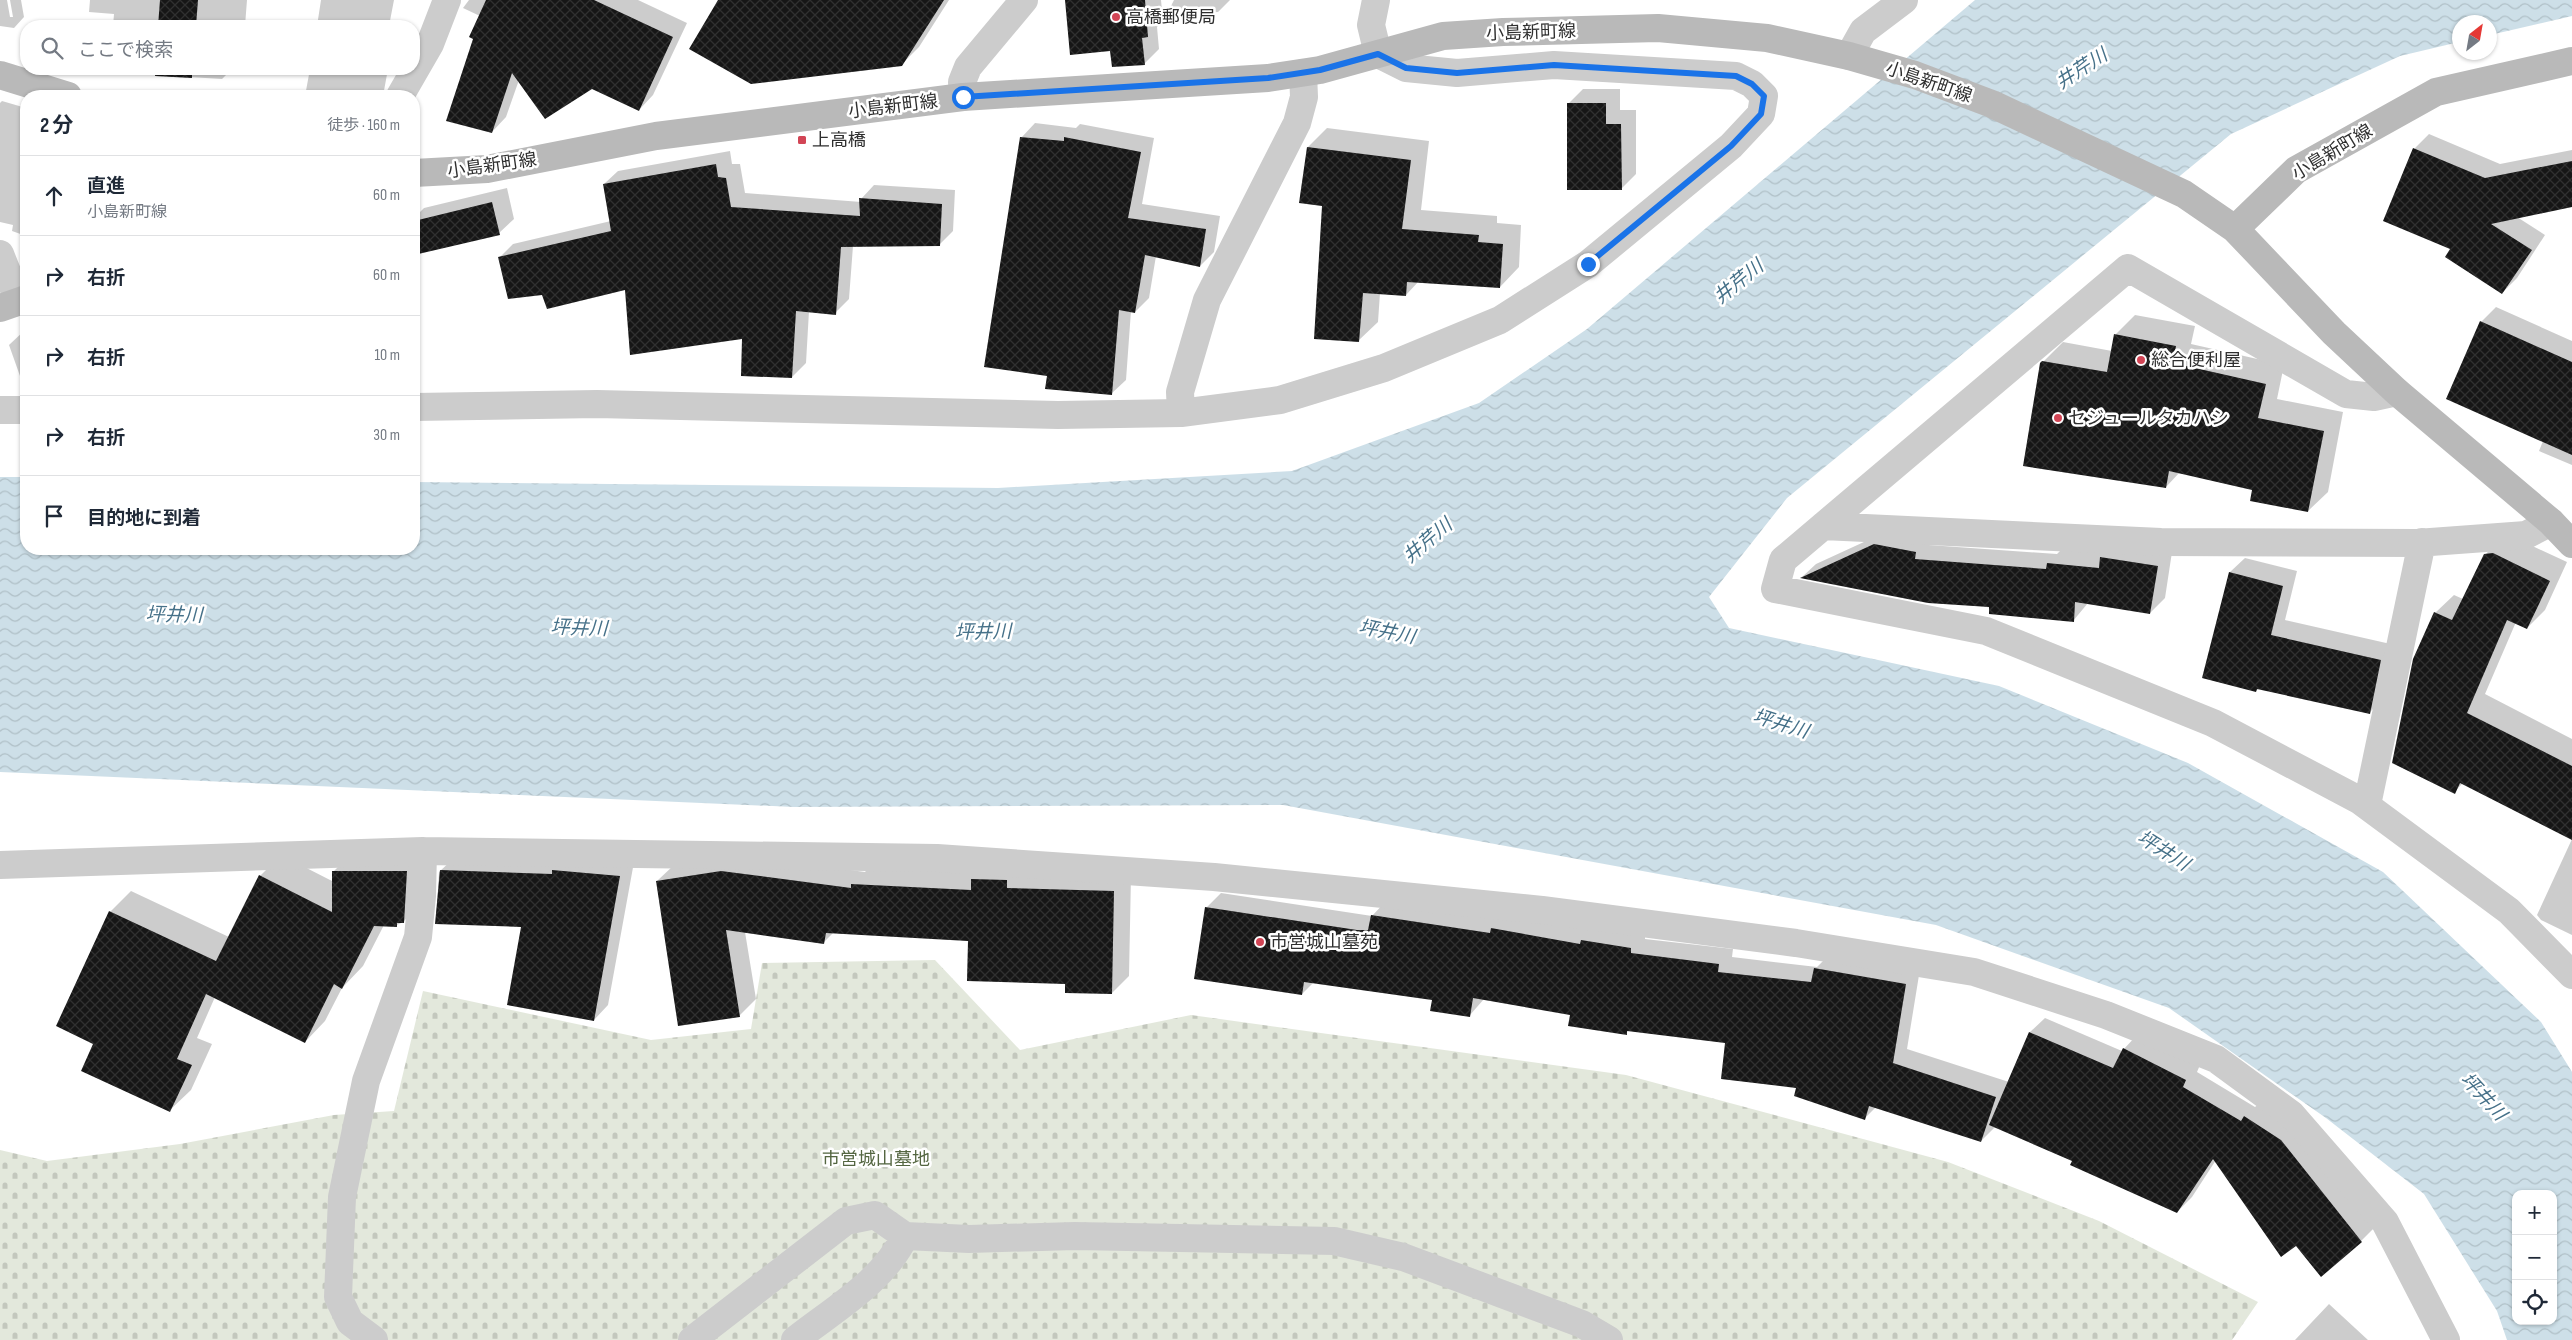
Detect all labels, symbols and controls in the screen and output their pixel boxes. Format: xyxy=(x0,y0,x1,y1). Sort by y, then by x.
place label: 高橋郵便局 xyxy=(1126,7,1216,28)
marker: 高橋郵便局 xyxy=(1110,11,1122,23)
north arrow xyxy=(2452,15,2497,60)
search box xyxy=(20,20,420,75)
street label: 小島新町線 xyxy=(1486,20,1576,45)
icon: search xyxy=(38,34,66,62)
text: ここで検索 xyxy=(78,39,173,62)
water label: 井芹川 xyxy=(2052,43,2114,94)
street label: 小島新町線 xyxy=(1883,58,1975,107)
route start xyxy=(952,86,975,109)
street label: 小島新町線 xyxy=(847,91,939,122)
text: 2 分 xyxy=(40,113,73,138)
text: 徒歩 · 160 m xyxy=(327,116,400,135)
street label: 小島新町線 xyxy=(2288,120,2376,185)
place label: 上高橋 xyxy=(812,130,866,151)
marker: 上高橋 xyxy=(796,134,808,146)
street label: 小島新町線 xyxy=(446,149,538,182)
text: 直進 xyxy=(87,175,125,198)
icon: ahead xyxy=(40,182,68,210)
text: 60 m xyxy=(373,186,400,205)
text: 小島新町線 xyxy=(87,203,167,222)
route end xyxy=(1577,253,1600,276)
water label: 井芹川 xyxy=(1710,254,1770,309)
icon: right xyxy=(40,262,68,290)
text: 60 m xyxy=(373,266,400,285)
text: 右折 xyxy=(87,267,125,290)
icon: right xyxy=(40,342,68,370)
text: 10 m xyxy=(374,346,400,365)
text: 右折 xyxy=(87,347,125,370)
place label: 総合便利屋 xyxy=(2151,350,2241,371)
marker: 総合便利屋 xyxy=(2135,354,2147,366)
place label: セジュールタカハシ xyxy=(2068,408,2229,429)
marker: セジュールタカハシ xyxy=(2052,412,2064,424)
icon: right xyxy=(40,422,68,450)
text: 30 m xyxy=(373,426,400,445)
text: 右折 xyxy=(87,427,125,450)
icon: arrive xyxy=(40,502,68,530)
text: 目的地に到着 xyxy=(87,507,201,530)
water label: 井芹川 xyxy=(1399,513,1459,568)
water label: 坪井川 xyxy=(145,604,205,628)
water label: 坪井川 xyxy=(550,616,610,641)
water label: 坪井川 xyxy=(1357,616,1419,650)
water label: 坪井川 xyxy=(954,620,1014,644)
water label: 坪井川 xyxy=(1750,705,1813,744)
water label: 坪井川 xyxy=(2133,826,2195,877)
place label: 市営城山墓苑 xyxy=(1270,932,1378,953)
marker: 市営城山墓苑 xyxy=(1254,936,1266,948)
water label: 坪井川 xyxy=(2455,1068,2512,1127)
park label: 市営城山墓地 xyxy=(822,1149,930,1170)
map controls xyxy=(2512,1190,2557,1325)
button: + xyxy=(2512,1190,2557,1235)
button: − xyxy=(2512,1235,2557,1280)
button: locate xyxy=(2512,1280,2557,1325)

